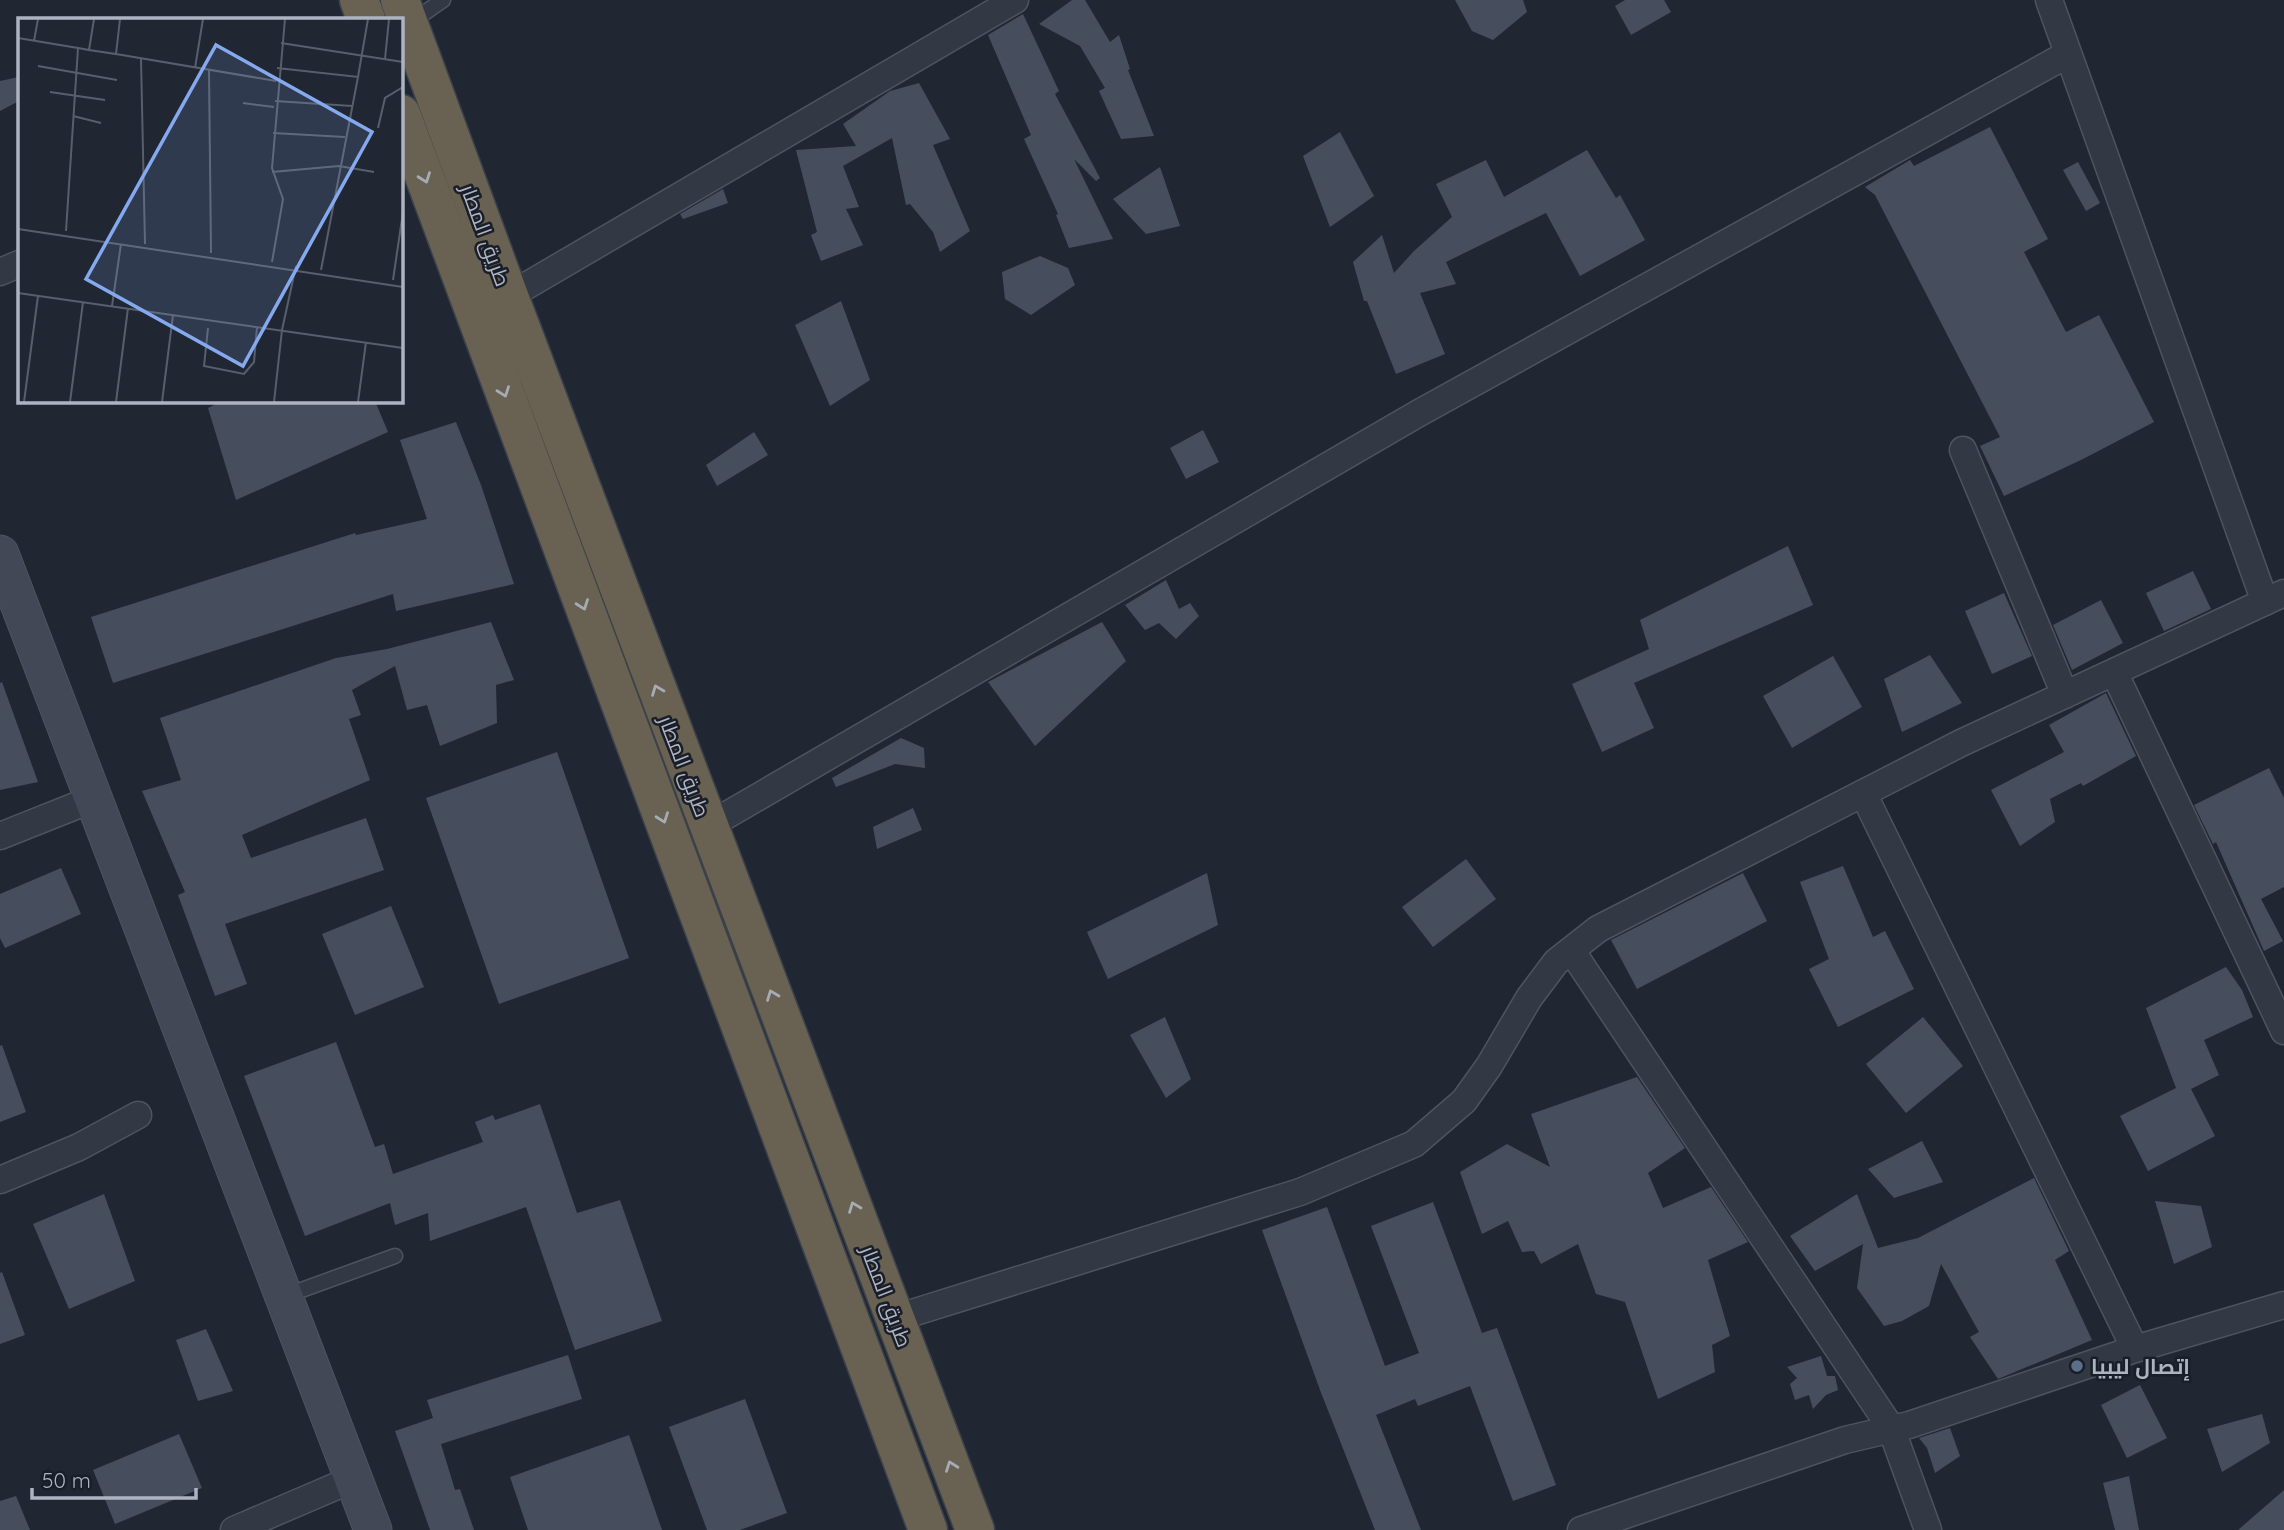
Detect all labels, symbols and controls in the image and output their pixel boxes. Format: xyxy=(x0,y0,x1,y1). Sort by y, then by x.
inset map xyxy=(18,18,402,402)
one-way arrow xyxy=(416,172,430,184)
street label: طريق المطار xyxy=(454,179,516,290)
one-way arrow xyxy=(496,385,510,397)
one-way arrow xyxy=(575,598,589,610)
one-way arrow xyxy=(651,685,665,697)
street label: طريق المطار xyxy=(652,711,716,821)
one-way arrow xyxy=(654,812,668,824)
one-way arrow xyxy=(767,989,781,1001)
one-way arrow xyxy=(848,1202,862,1214)
street label: طريق المطار xyxy=(854,1241,918,1351)
place label: إتصال ليبيا xyxy=(2091,1353,2190,1381)
marker: إتصال ليبيا xyxy=(2069,1358,2085,1374)
scale bar xyxy=(32,1456,196,1500)
one-way arrow xyxy=(945,1461,959,1473)
text: 50 m xyxy=(42,1467,91,1493)

